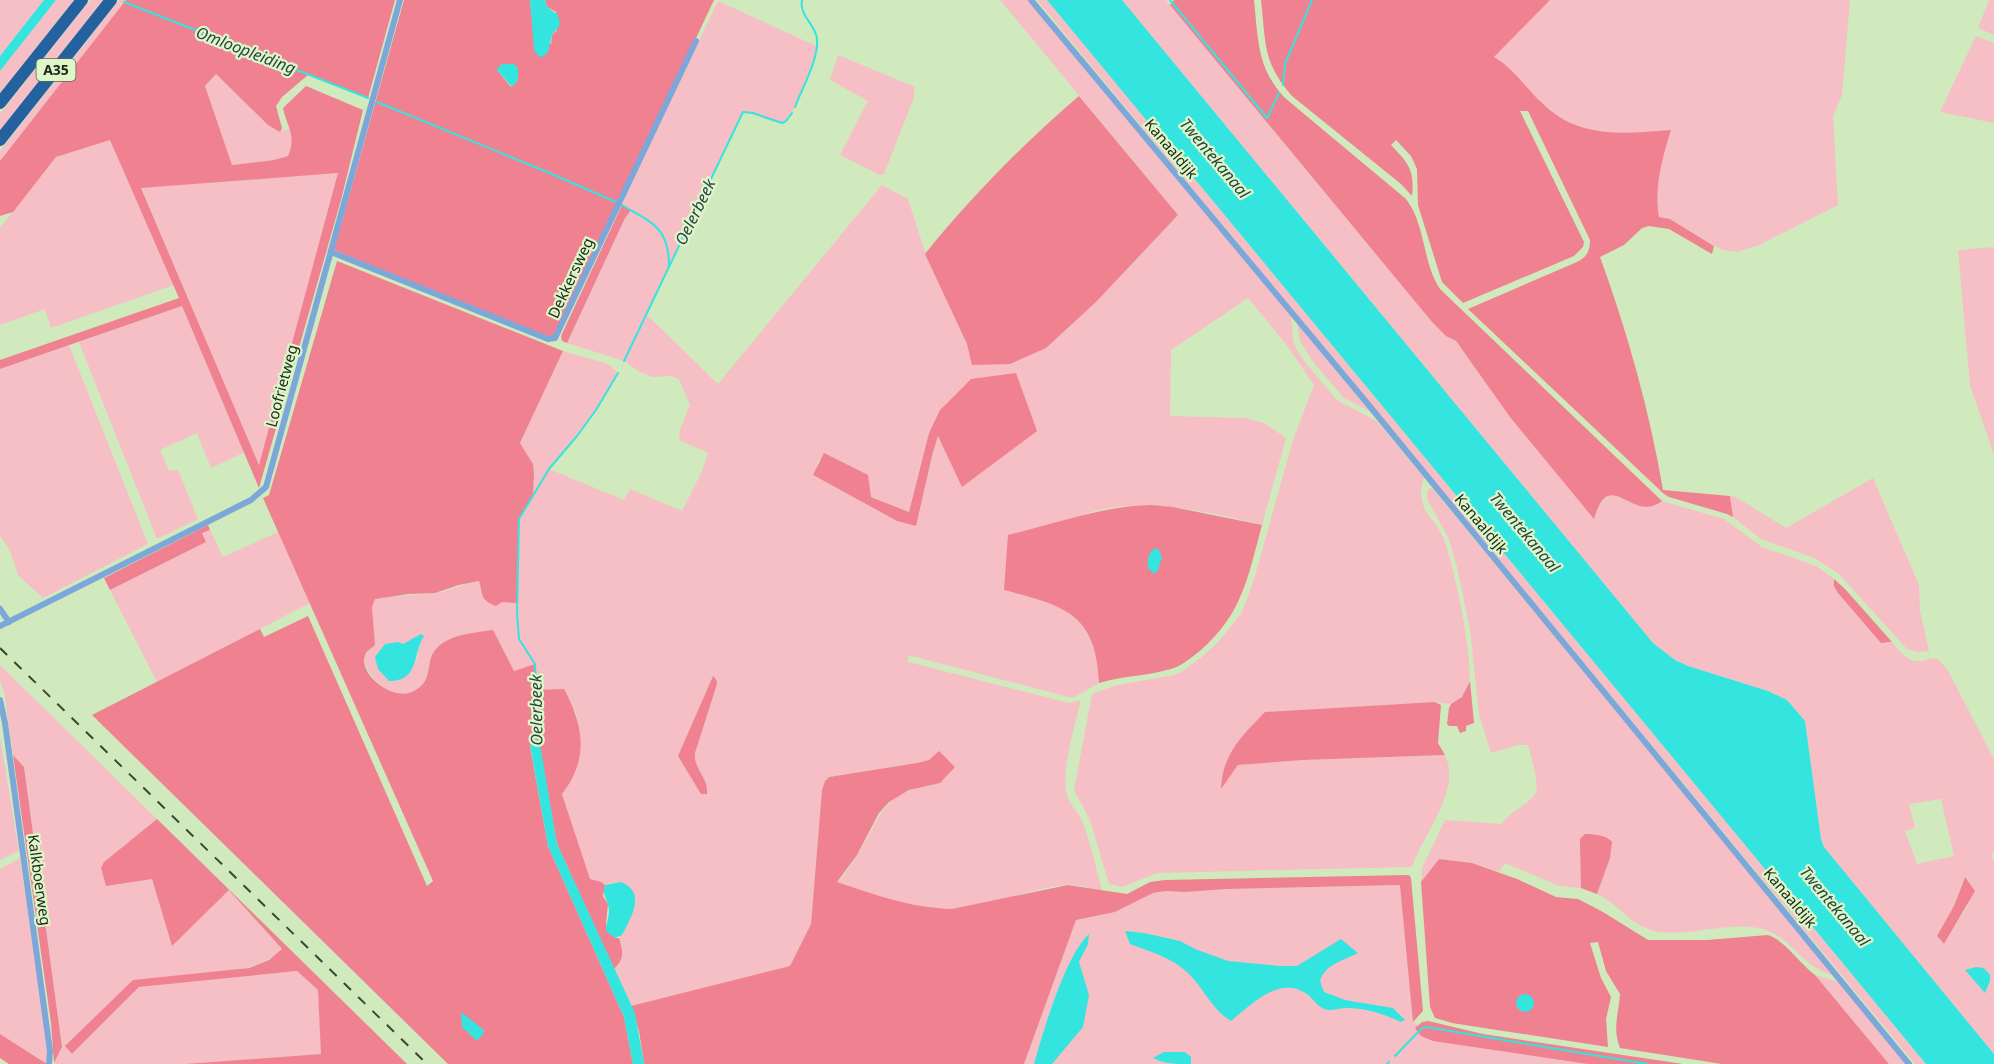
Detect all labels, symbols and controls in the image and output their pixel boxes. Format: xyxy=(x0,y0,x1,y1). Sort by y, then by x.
water label: Omloopleiding xyxy=(193,21,299,79)
road number: A35 xyxy=(36,59,76,81)
water label: Twentekanaal xyxy=(1175,113,1256,203)
street label: Kanaaldijk xyxy=(1141,114,1203,183)
water label: Oelerbeek xyxy=(670,174,721,249)
street label: Dekkersweg xyxy=(543,234,597,321)
street label: Loofrietweg xyxy=(260,342,302,429)
water label: Twentekanaal xyxy=(1485,487,1566,577)
street label: Kanaaldijk xyxy=(1451,489,1513,558)
water label: Oelerbeek xyxy=(524,673,548,746)
street label: Kalkboerweg xyxy=(24,833,56,927)
water label: Twentekanaal xyxy=(1795,861,1876,951)
street label: Kanaaldijk xyxy=(1760,863,1822,932)

